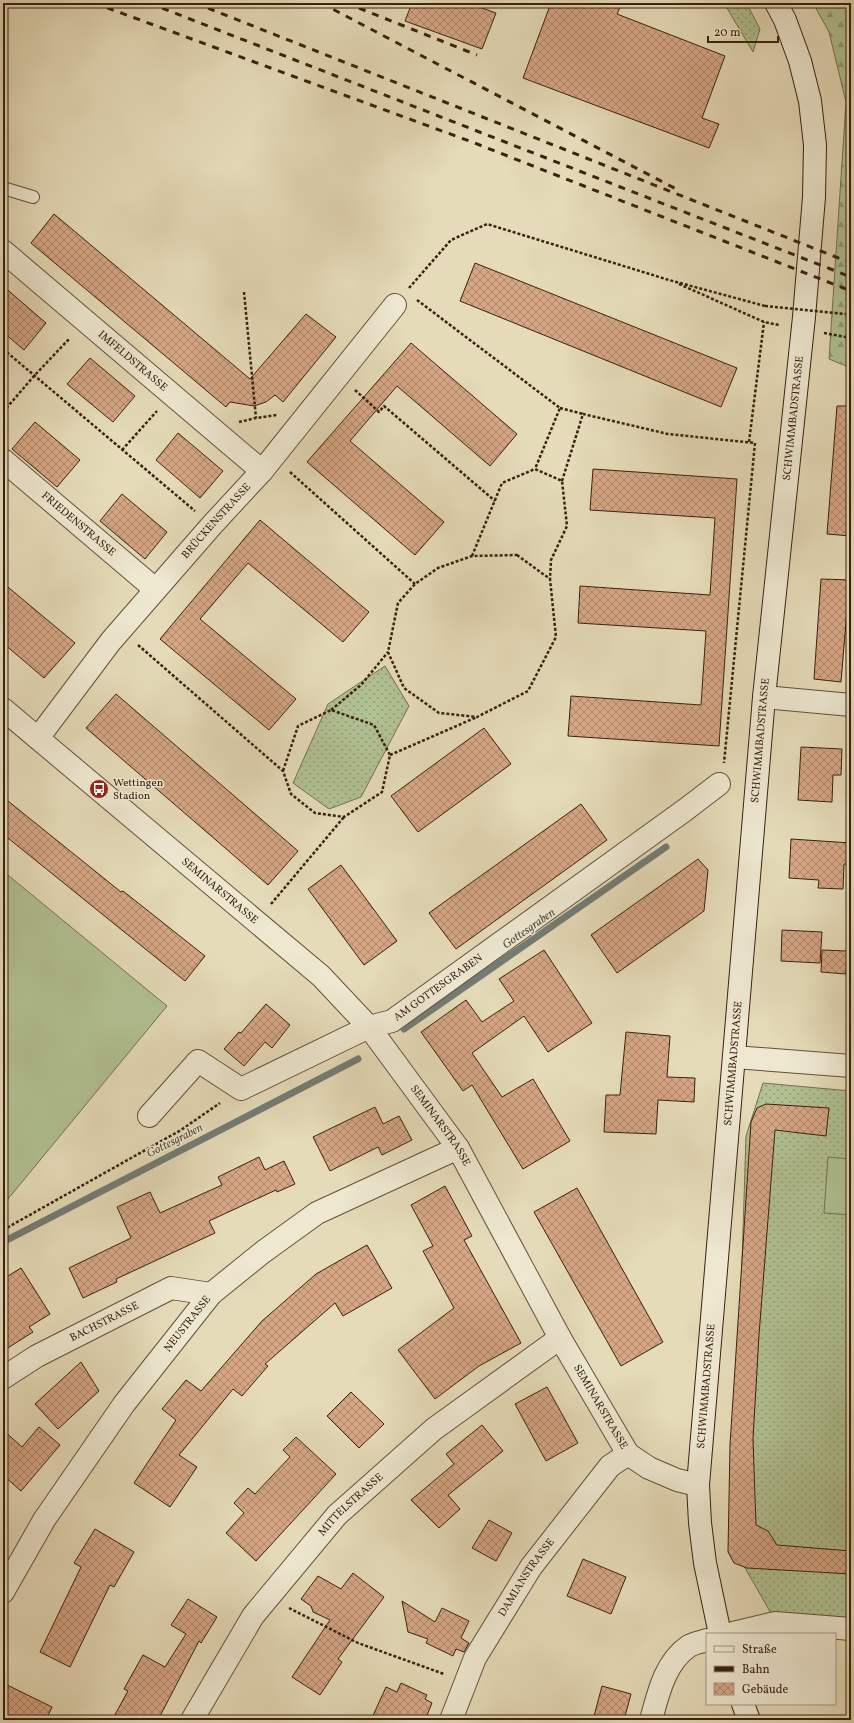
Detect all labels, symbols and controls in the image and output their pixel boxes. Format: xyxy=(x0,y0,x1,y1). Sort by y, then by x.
scale bar xyxy=(708,18,778,44)
text: 20 m xyxy=(714,25,741,41)
street label: IMFELDSTRASSE xyxy=(95,327,171,395)
street label: SCHWIMMBADSTRASSE xyxy=(779,355,807,481)
street label: BRÜCKENSTRASSE xyxy=(178,480,255,562)
street label: FRIEDENSTRASSE xyxy=(38,488,119,560)
street label: SCHWIMMBADSTRASSE xyxy=(748,677,773,804)
place label: Wettingen Stadion xyxy=(113,776,164,804)
bus stop icon: Wettingen Stadion xyxy=(88,778,110,800)
street label: SEMINARSTRASSE xyxy=(178,854,262,928)
water label: Gottesgraben xyxy=(499,905,559,953)
street label: AM GOTTESGRABEN xyxy=(391,950,486,1025)
street label: SCHWIMMBADSTRASSE xyxy=(721,1000,746,1126)
street label: SEMINARSTRASSE xyxy=(407,1082,474,1169)
water label: Gottesgraben xyxy=(144,1120,206,1162)
street label: NEUSTRASSE xyxy=(160,1292,215,1355)
street label: BACHSTRASSE xyxy=(67,1298,142,1346)
street label: SCHWIMMBADSTRASSE xyxy=(694,1323,719,1449)
street label: SEMINARSTRASSE xyxy=(570,1362,631,1452)
street label: MITTELSTRASSE xyxy=(315,1470,387,1539)
street label: DAMIANSTRASSE xyxy=(495,1535,558,1620)
legend xyxy=(706,1633,836,1705)
text: Straße xyxy=(742,1642,777,1658)
text: Bahn xyxy=(742,1662,770,1678)
text: Gebäude xyxy=(742,1682,789,1698)

